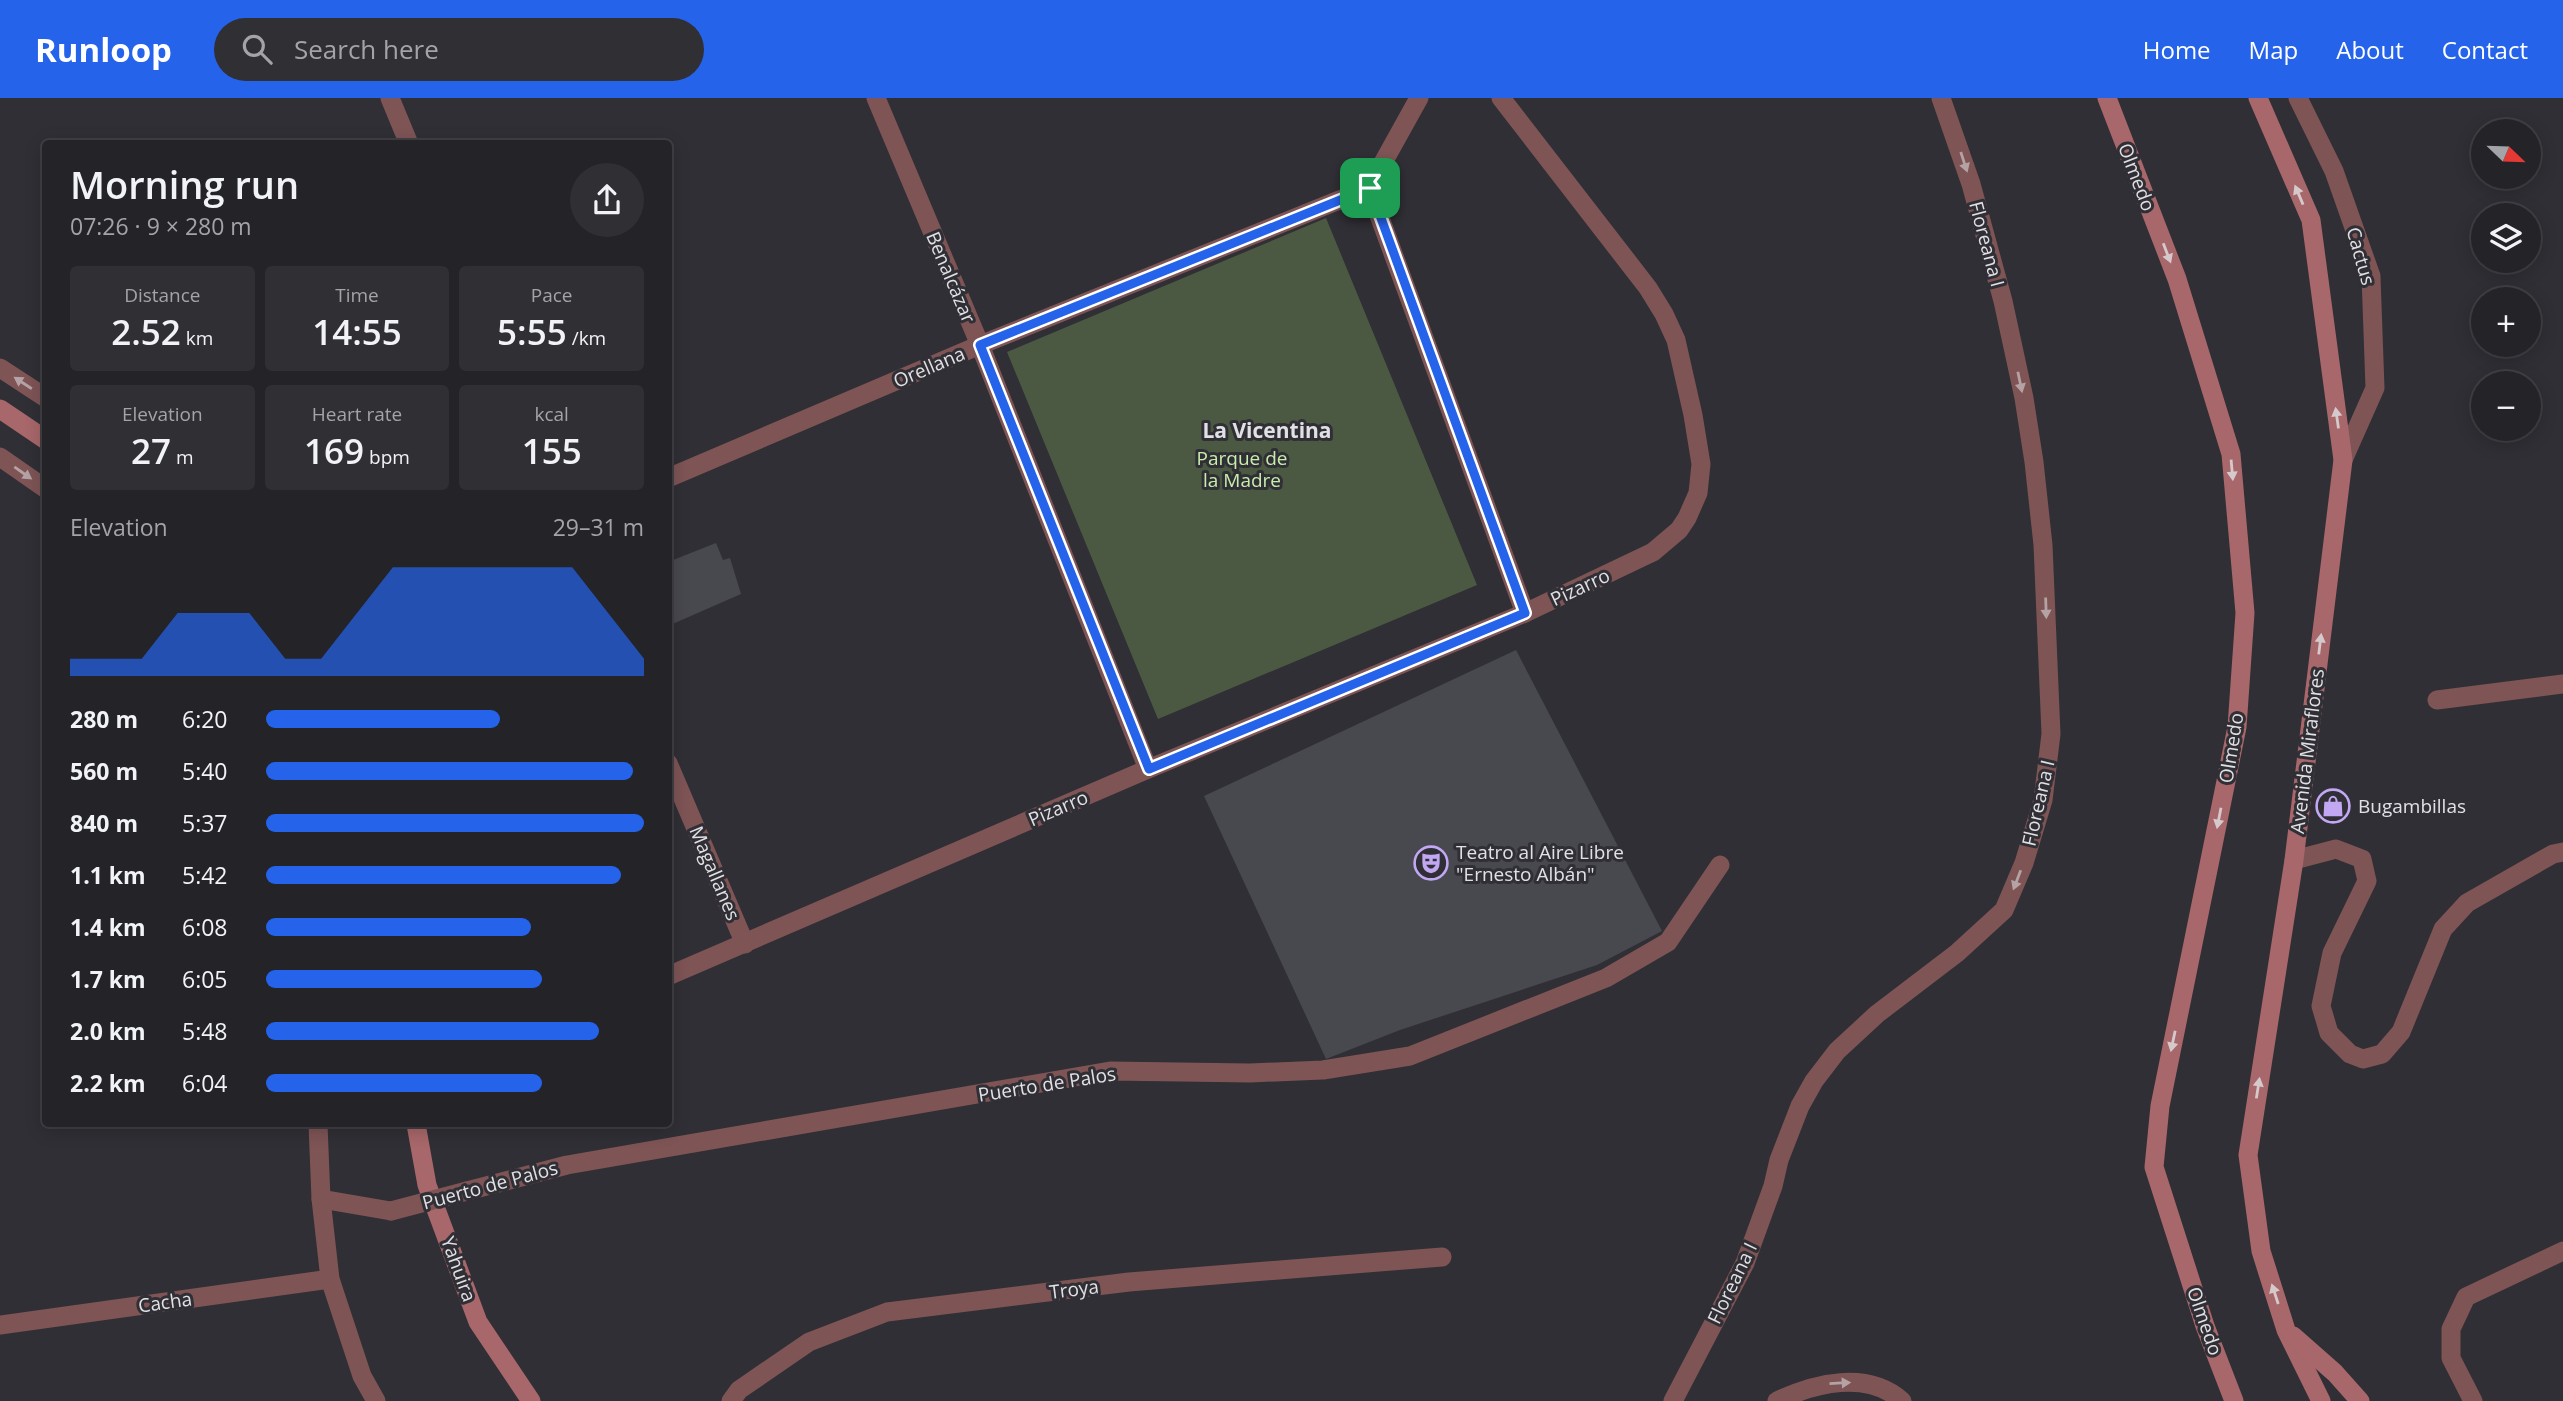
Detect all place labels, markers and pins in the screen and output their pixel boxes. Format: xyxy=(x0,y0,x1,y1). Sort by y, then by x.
pin xyxy=(1340,158,1400,218)
shop icon: Bugambillas xyxy=(2314,787,2352,825)
place label: Bugambillas xyxy=(2358,793,2466,819)
place label: Teatro al Aire Libre "Ernesto Albán" xyxy=(1456,839,1624,887)
theatre icon: Teatro al Aire Libre "Ernesto Albán" xyxy=(1412,844,1450,882)

